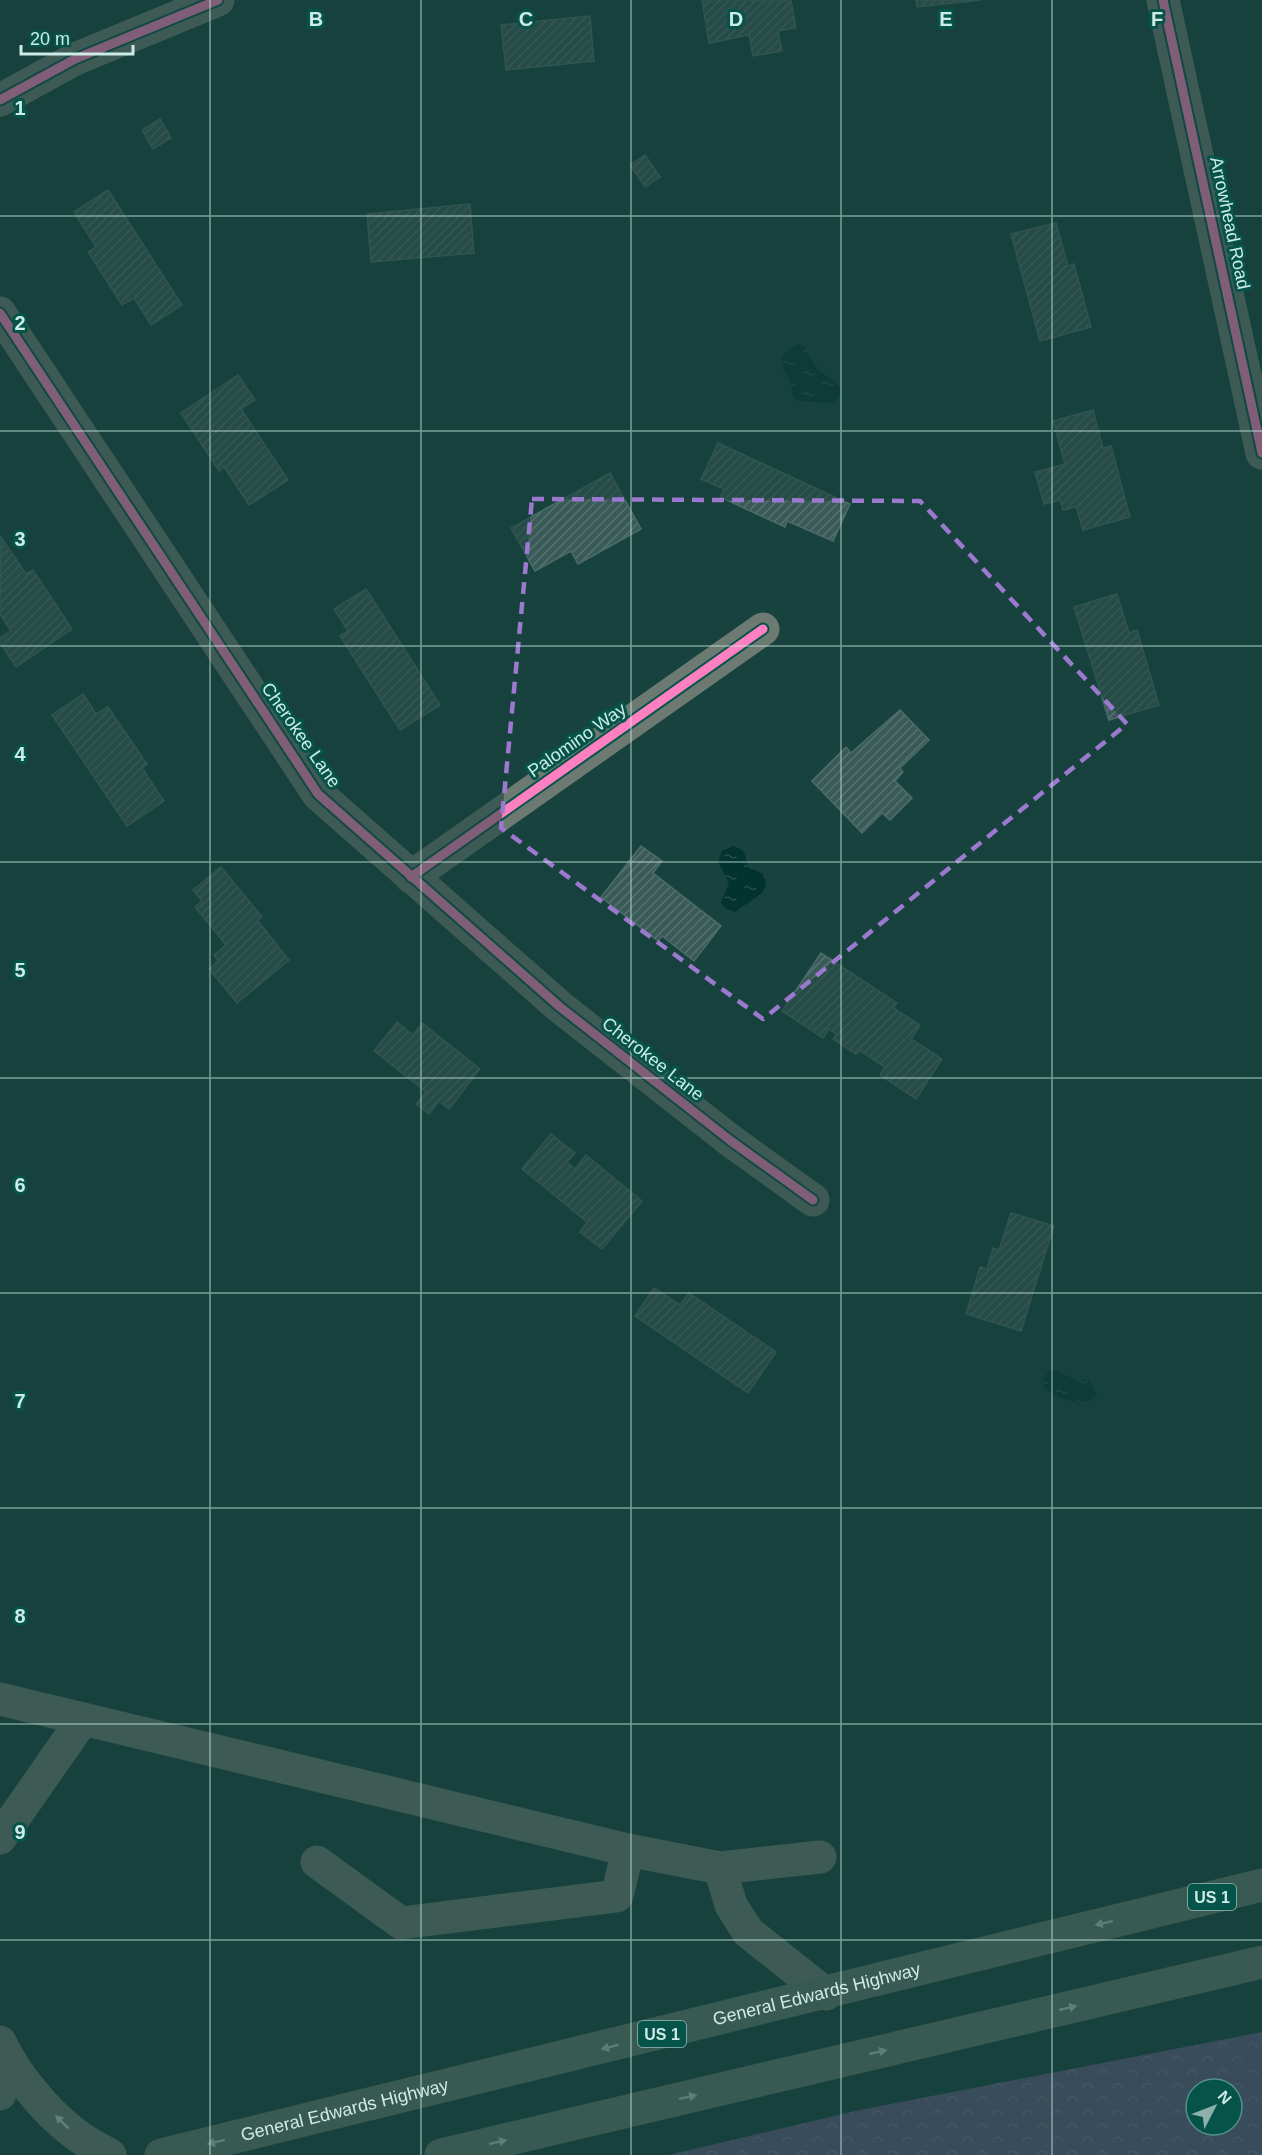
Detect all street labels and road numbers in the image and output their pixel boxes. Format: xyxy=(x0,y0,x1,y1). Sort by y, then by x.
street label: Arrowhead Road xyxy=(1206,155,1254,291)
street label: Cherokee Lane xyxy=(258,679,344,791)
street label: Palomino Way xyxy=(524,699,630,781)
street label: Cherokee Lane xyxy=(598,1013,708,1105)
road number: US 1 xyxy=(1188,1884,1236,1910)
street label: General Edwards Highway xyxy=(711,1959,922,2029)
road number: US 1 xyxy=(638,2021,686,2047)
street label: General Edwards Highway xyxy=(239,2075,450,2145)

